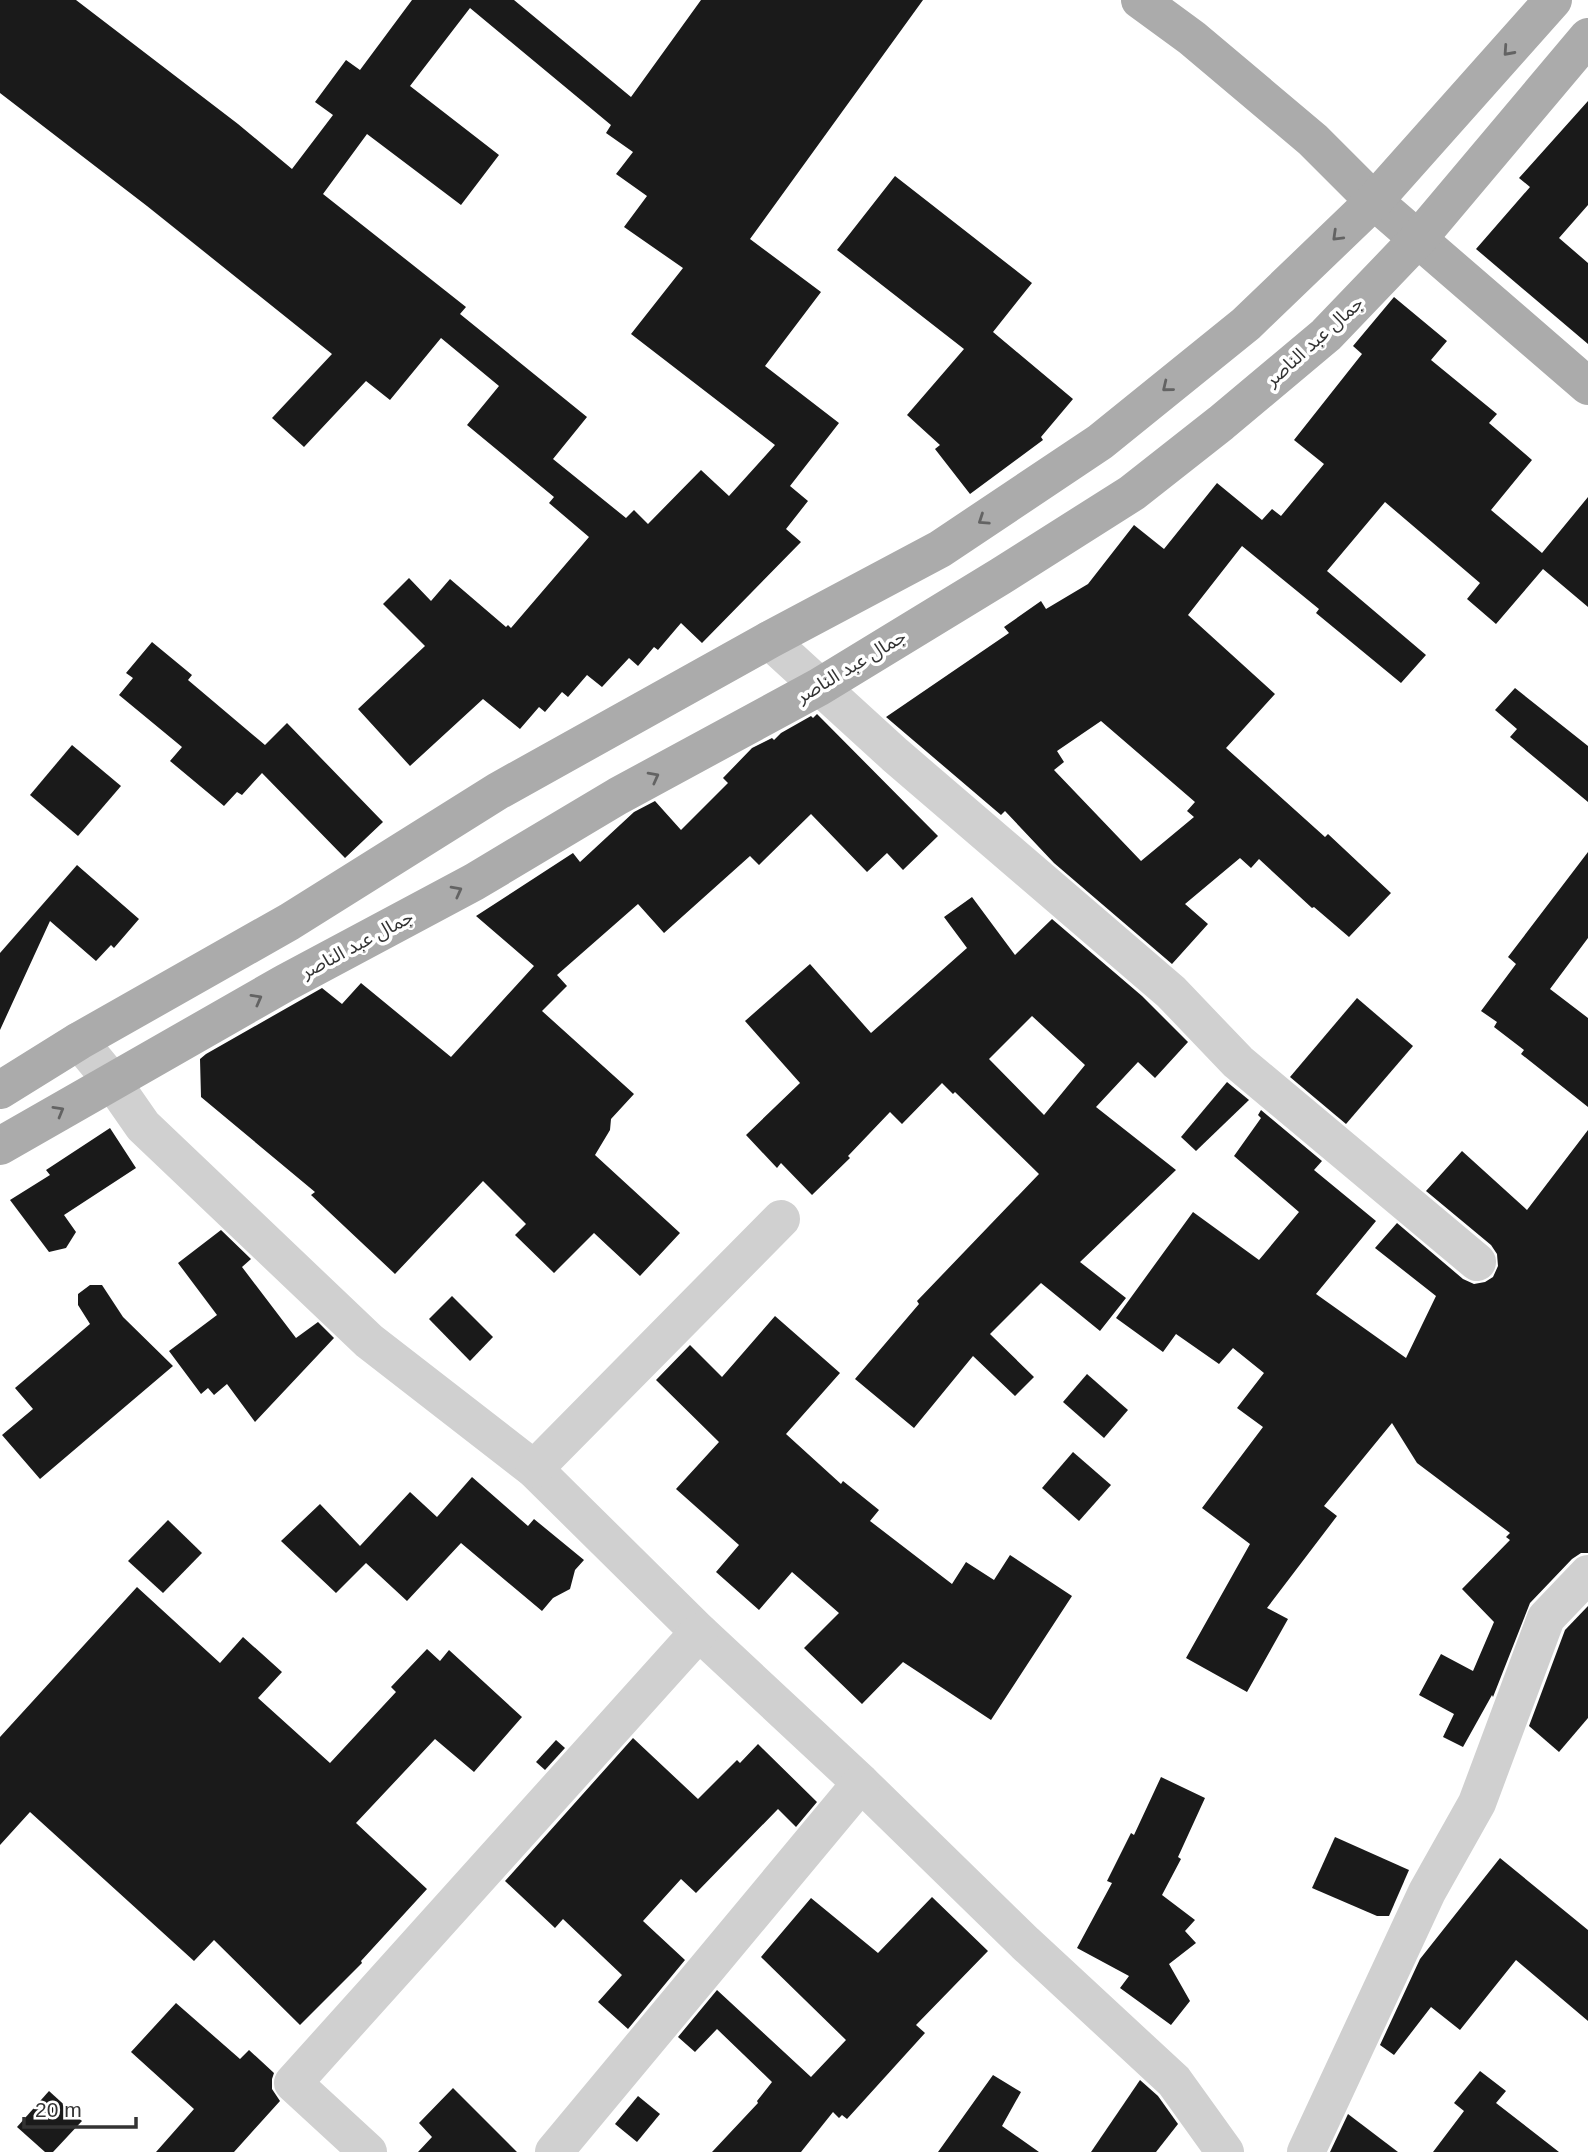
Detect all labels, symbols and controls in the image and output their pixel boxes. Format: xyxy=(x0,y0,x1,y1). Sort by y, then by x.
one-way arrow xyxy=(1504,43,1516,56)
one-way arrow xyxy=(1333,228,1345,240)
street label: جمال عبد الناصر xyxy=(1260,292,1368,392)
one-way arrow xyxy=(1163,379,1175,392)
one-way arrow xyxy=(978,512,991,524)
street label: جمال عبد الناصر xyxy=(792,625,910,708)
one-way arrow xyxy=(646,772,659,785)
one-way arrow xyxy=(450,885,462,899)
street label: جمال عبد الناصر xyxy=(297,906,417,984)
one-way arrow xyxy=(249,994,262,1007)
one-way arrow xyxy=(51,1106,64,1119)
scale bar xyxy=(24,2086,136,2130)
text: 20 m xyxy=(35,2098,82,2121)

